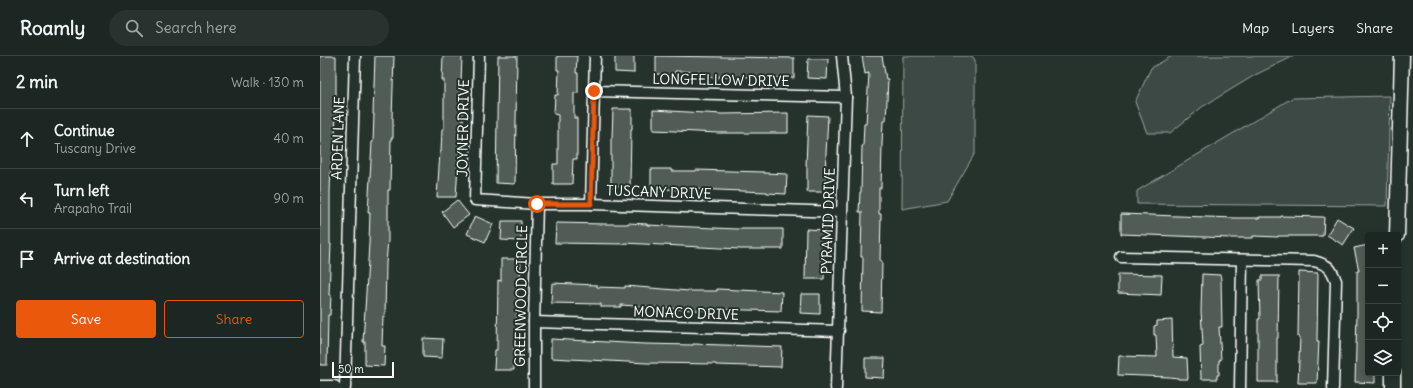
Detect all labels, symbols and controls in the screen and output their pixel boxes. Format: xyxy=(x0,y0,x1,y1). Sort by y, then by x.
search box xyxy=(109,10,389,46)
text: Roamly xyxy=(20,16,85,40)
icon: search xyxy=(123,17,145,39)
text: Search here xyxy=(155,18,237,37)
text: Map xyxy=(1242,19,1269,37)
text: Layers xyxy=(1291,19,1334,37)
text: Share xyxy=(1356,19,1393,37)
street label: LONGFELLOW DRIVE xyxy=(652,70,790,90)
text: 2 min xyxy=(16,71,58,93)
text: Walk · 130 m xyxy=(231,74,304,91)
street label: JOYNER DRIVE xyxy=(453,79,473,177)
route end xyxy=(585,82,603,100)
street label: ARDEN LANE xyxy=(328,96,348,180)
text: Continue xyxy=(54,121,115,140)
icon: ahead xyxy=(16,128,38,150)
text: 40 m xyxy=(273,130,304,147)
text: Tuscany Drive xyxy=(54,140,136,157)
street label: PYRAMID DRIVE xyxy=(817,167,839,275)
text: Turn left xyxy=(54,181,109,200)
street label: TUSCANY DRIVE xyxy=(606,181,712,203)
icon: left xyxy=(16,188,38,210)
text: 90 m xyxy=(273,190,304,207)
route start xyxy=(528,195,546,213)
text: Arapaho Trail xyxy=(54,200,132,217)
street label: GREENWOOD CIRCLE xyxy=(511,225,531,367)
map controls xyxy=(1365,232,1401,376)
button: + xyxy=(1365,232,1401,268)
icon: arrive xyxy=(16,248,38,270)
text: Arrive at destination xyxy=(54,249,190,268)
button: − xyxy=(1365,268,1401,304)
button: Save xyxy=(16,300,156,338)
button: Share xyxy=(164,300,304,338)
street label: MONACO DRIVE xyxy=(633,302,739,324)
button: locate xyxy=(1365,304,1401,340)
button: layers xyxy=(1365,340,1401,376)
scale bar xyxy=(332,360,394,379)
text: 50 m xyxy=(338,362,364,376)

